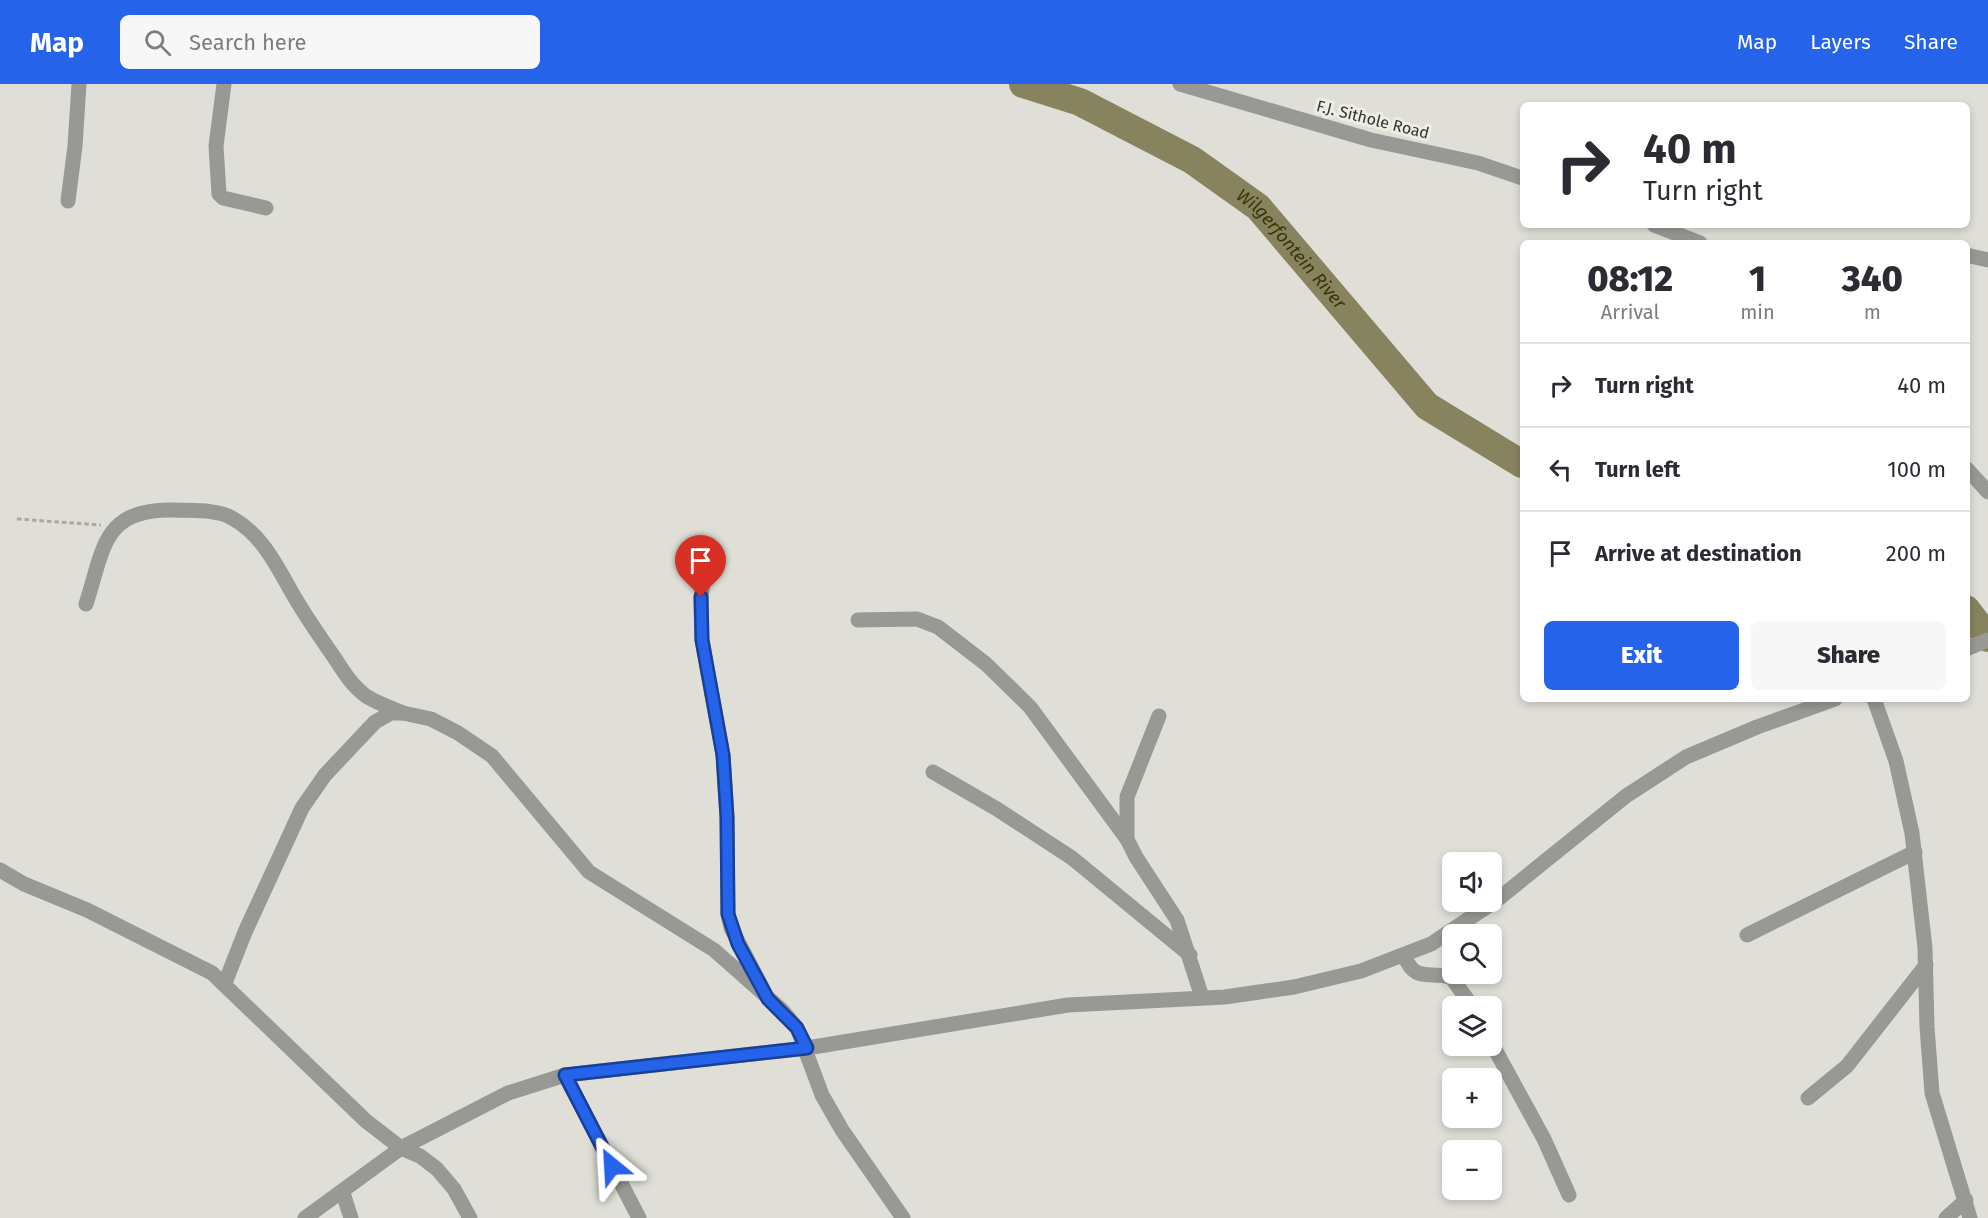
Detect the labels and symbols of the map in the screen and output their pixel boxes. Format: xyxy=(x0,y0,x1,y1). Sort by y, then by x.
street label: F.J. Sithole Road xyxy=(1315,96,1431,143)
water label: Wilgerfontein River xyxy=(1232,184,1351,314)
pin xyxy=(675,535,726,597)
position arrow xyxy=(580,1134,644,1198)

